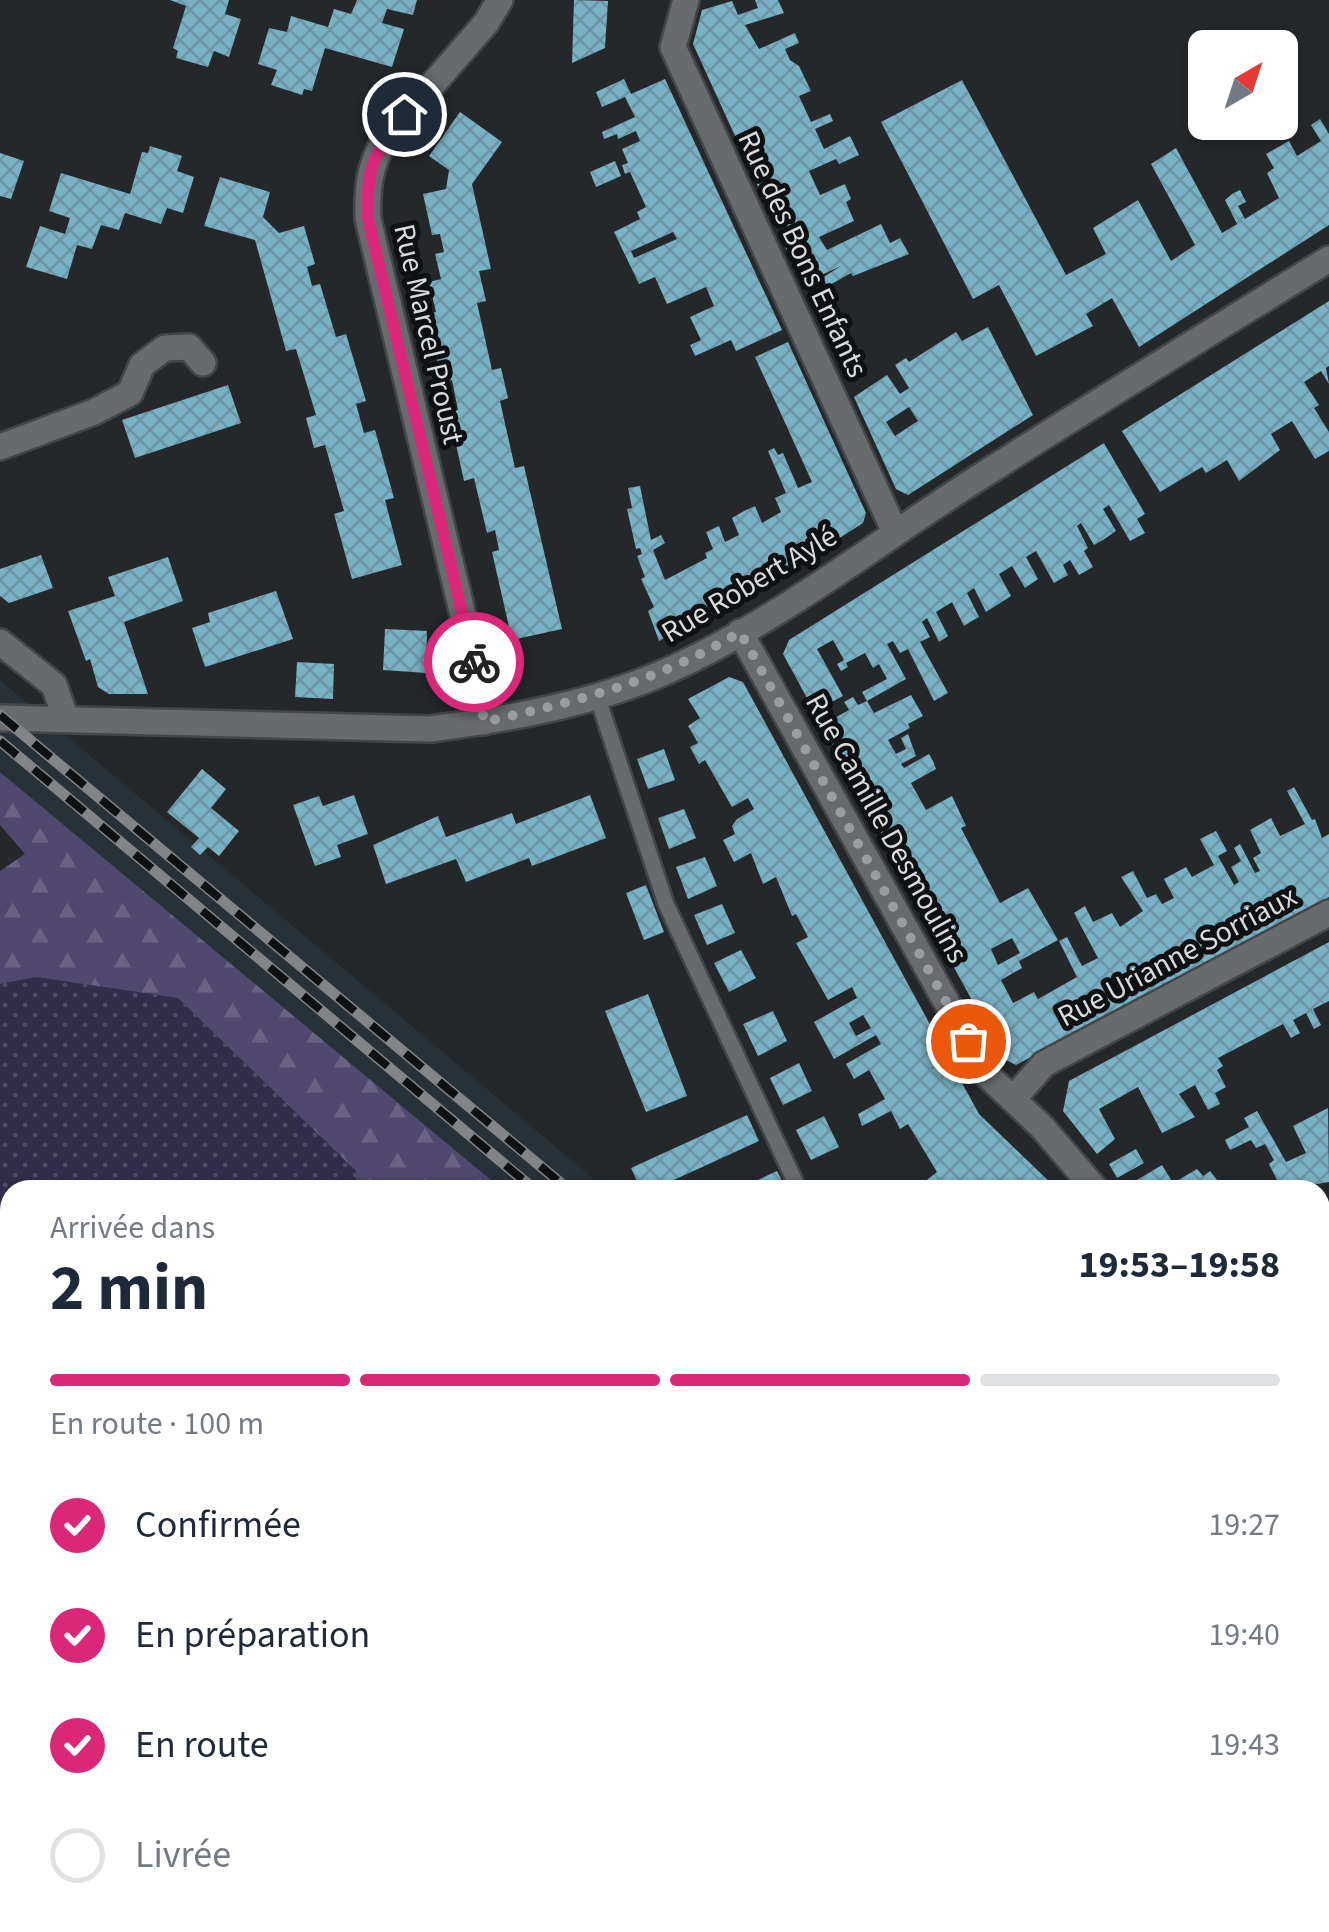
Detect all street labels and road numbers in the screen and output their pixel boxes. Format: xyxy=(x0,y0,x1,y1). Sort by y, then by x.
street label: Rue des Bons Enfants xyxy=(727,124,879,385)
street label: Rue Marcel Proust xyxy=(382,220,475,448)
street label: Rue Robert Aylé xyxy=(653,515,845,654)
street label: Rue Camille Desmoulins xyxy=(794,686,979,971)
street label: Rue Urianne Sorriaux xyxy=(1050,875,1305,1038)

